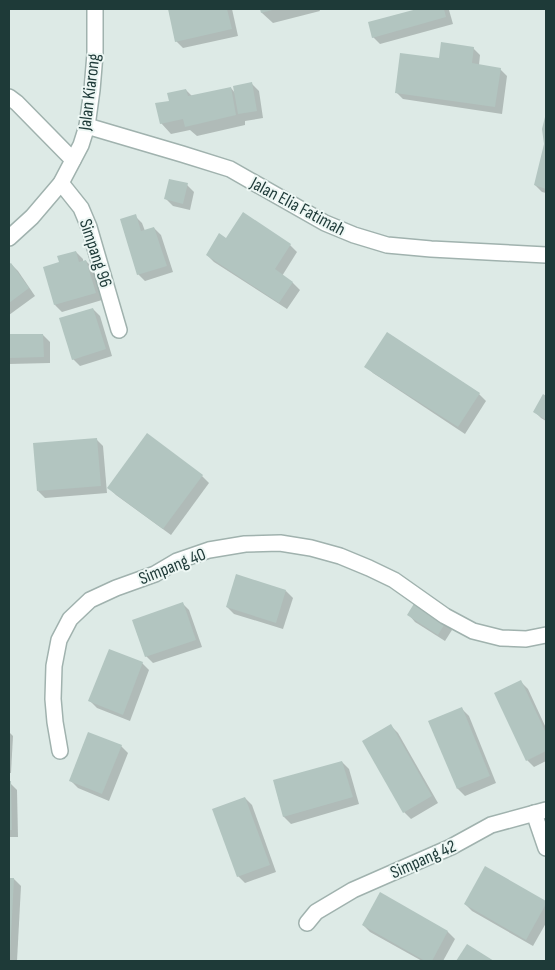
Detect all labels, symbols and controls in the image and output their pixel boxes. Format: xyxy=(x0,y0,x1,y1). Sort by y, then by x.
street label: Jalan Kiarong xyxy=(74,52,105,133)
street label: Jalan Elia Fatimah xyxy=(246,172,349,240)
street label: Simpang 96 xyxy=(75,216,116,290)
street label: Simpang 40 xyxy=(136,544,209,589)
street label: Simpang 42 xyxy=(387,836,459,883)

